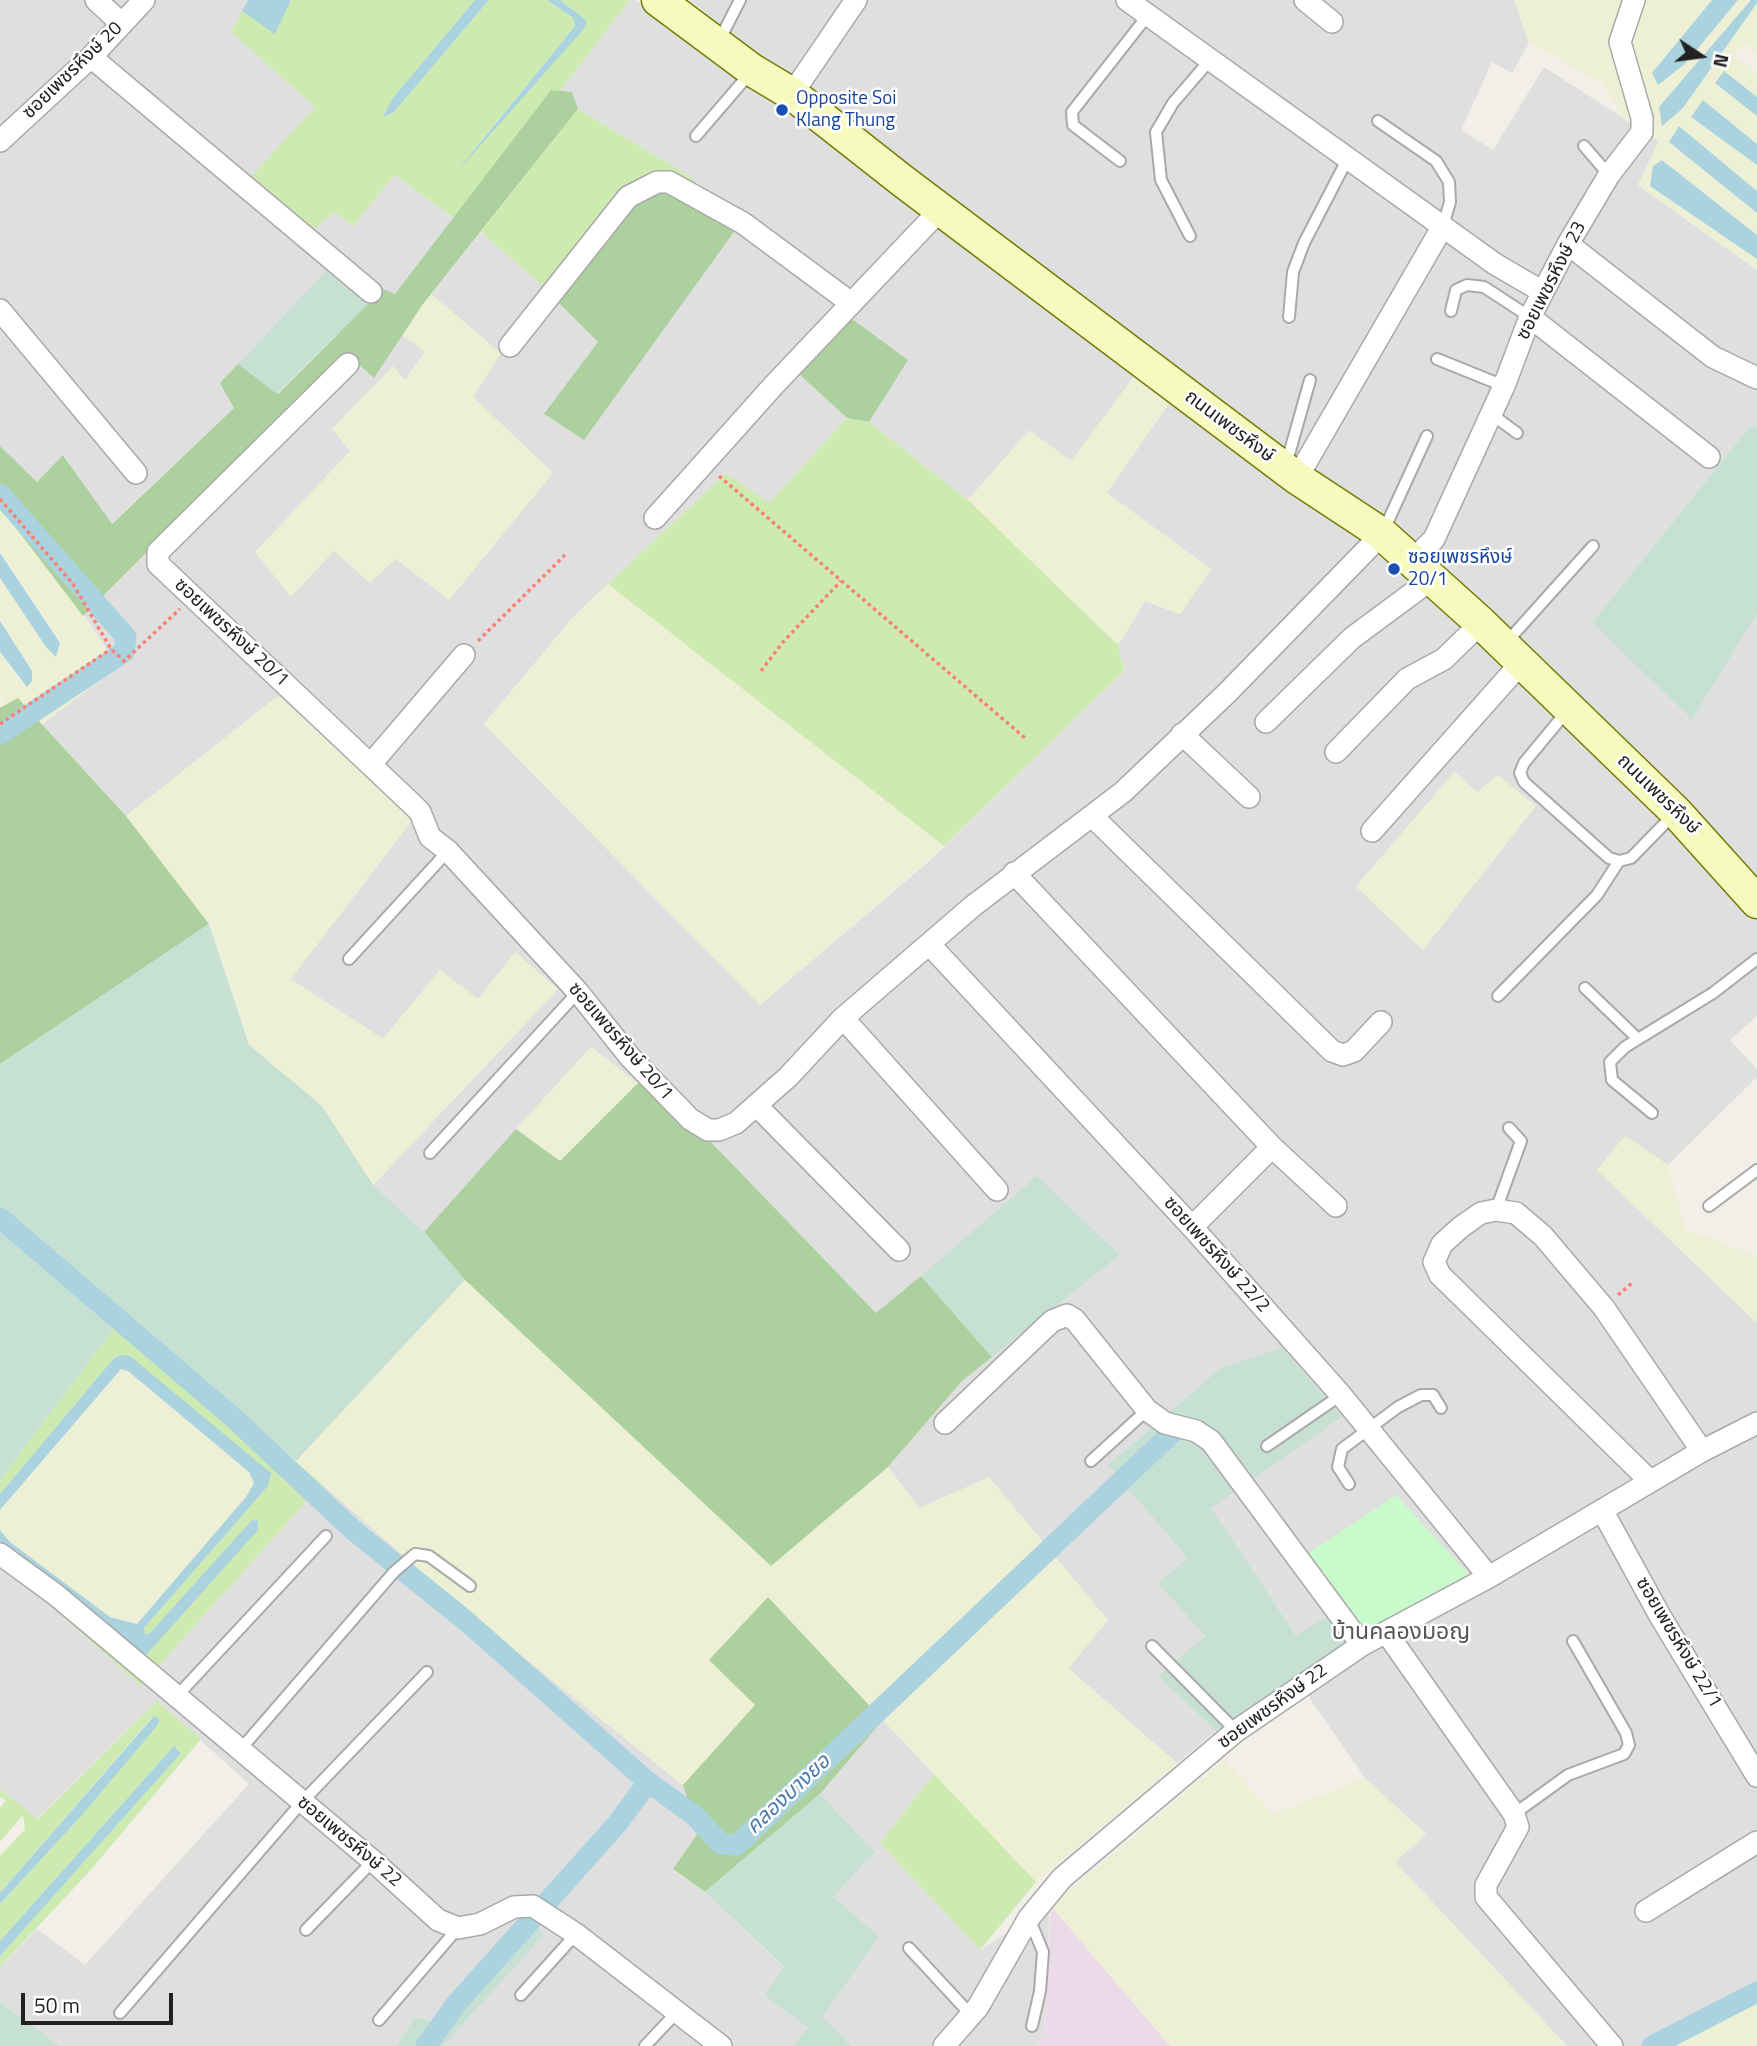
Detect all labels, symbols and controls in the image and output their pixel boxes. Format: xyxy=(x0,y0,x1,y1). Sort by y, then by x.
street label: ซอยเพชรหึงษ์ 20 xyxy=(18,18,128,124)
north arrow xyxy=(1666,21,1736,91)
text: N xyxy=(1706,51,1738,71)
place label: Opposite Soi Klang Thung xyxy=(796,88,897,132)
marker: Opposite Soi Klang Thung xyxy=(774,102,790,118)
street label: ซอยเพชรหึงษ์ 23 xyxy=(1512,218,1592,344)
street label: ถนนเพชรหึงษ์ xyxy=(1180,386,1278,468)
place label: ซอยเพชรหึงษ์ 20/1 xyxy=(1408,547,1512,591)
marker: ซอยเพชรหึงษ์ 20/1 xyxy=(1386,561,1402,577)
street label: ซอยเพชรหึงษ์ 20/1 xyxy=(169,574,293,692)
street label: ถนนเพชรหึงษ์ xyxy=(1612,750,1704,840)
street label: ซอยเพชรหึงษ์ 20/1 xyxy=(563,979,677,1105)
street label: ซอยเพชรหึงษ์ 22/2 xyxy=(1158,1192,1274,1318)
street label: ซอยเพชรหึงษ์ 22/1 xyxy=(1630,1574,1726,1712)
district label: บ้านคลองมอญ xyxy=(1332,1619,1470,1647)
street label: ซอยเพชรหึงษ์ 22 xyxy=(1214,1660,1332,1754)
water label: คลองบางยอ xyxy=(742,1750,836,1840)
street label: ซอยเพชรหึงษ์ 22 xyxy=(292,1792,406,1892)
scale bar xyxy=(24,1980,177,2024)
text: 50 m xyxy=(34,1989,80,2021)

